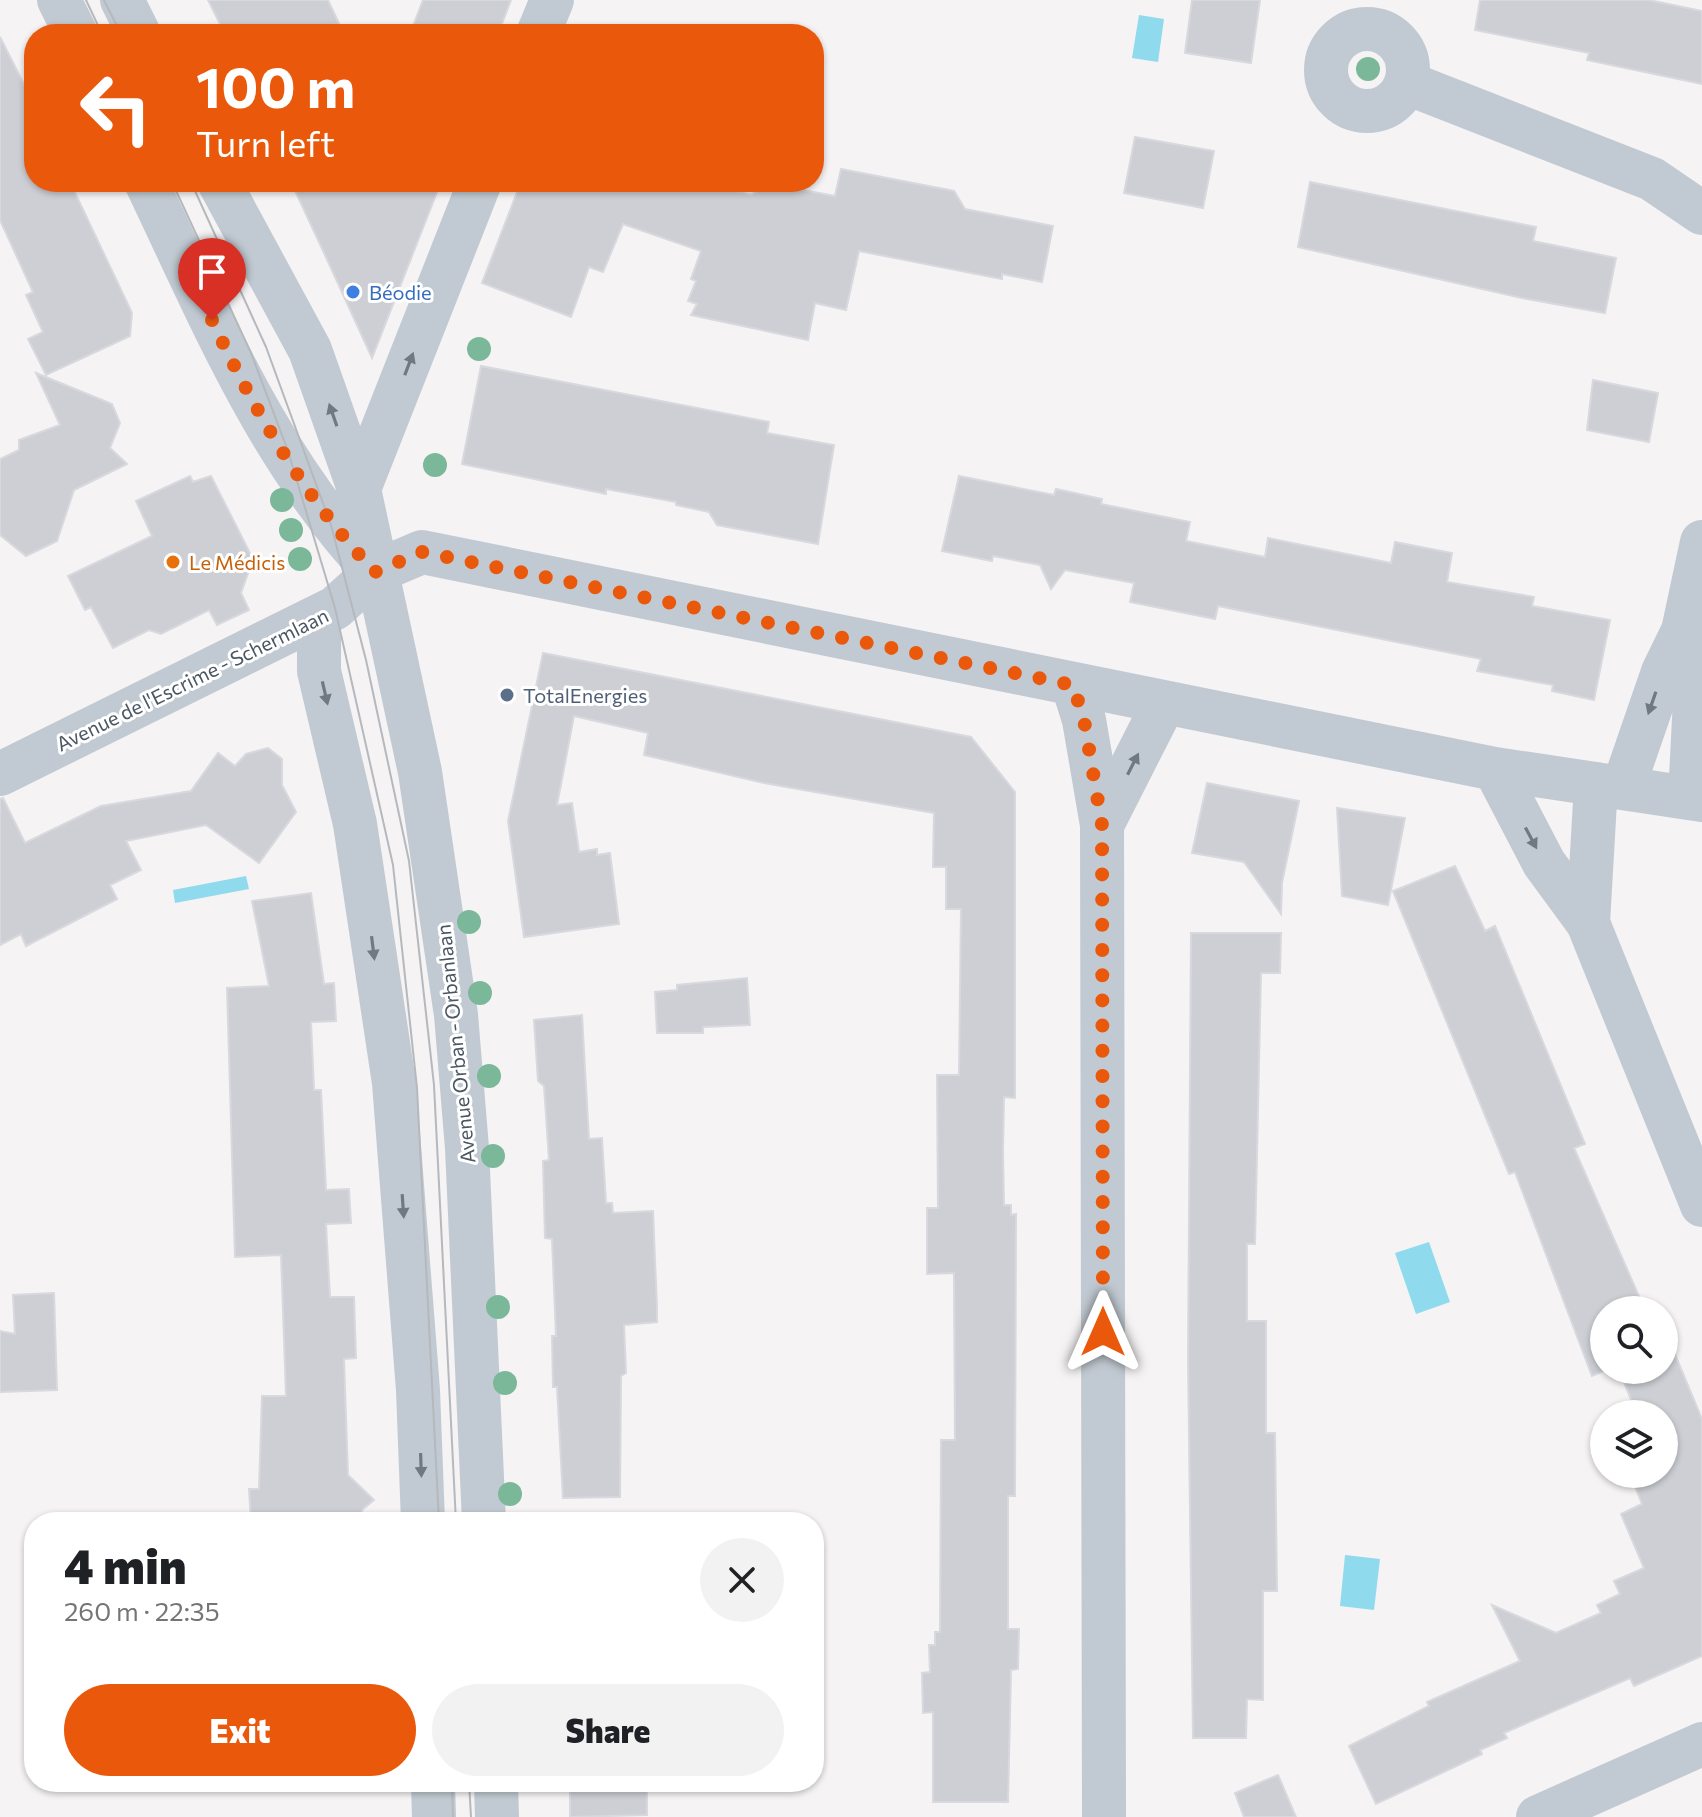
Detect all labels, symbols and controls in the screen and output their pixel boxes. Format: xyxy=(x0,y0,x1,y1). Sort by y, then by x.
text: 100 m xyxy=(196,51,355,120)
icon: left xyxy=(64,56,168,160)
text: Turn left xyxy=(196,120,335,164)
pin xyxy=(178,238,246,320)
icon: arrive xyxy=(190,250,234,294)
place label: Béodie xyxy=(369,280,432,304)
marker: Béodie xyxy=(344,283,362,301)
one-way arrow xyxy=(403,352,416,376)
one-way arrow xyxy=(326,403,338,427)
place label: Le Médicis xyxy=(189,550,285,574)
marker: Le Médicis xyxy=(164,553,182,571)
street label: Avenue de l'Escrime - Schermlaan xyxy=(52,602,332,756)
one-way arrow xyxy=(319,681,331,706)
place label: TotalEnergies xyxy=(523,683,647,707)
marker: TotalEnergies xyxy=(498,686,516,704)
one-way arrow xyxy=(1646,691,1658,715)
one-way arrow xyxy=(1126,752,1140,775)
one-way arrow xyxy=(1524,827,1538,850)
street label: Avenue Orban - Orbanlaan xyxy=(431,923,479,1165)
one-way arrow xyxy=(367,936,380,961)
one-way arrow xyxy=(397,1194,410,1219)
position arrow xyxy=(1061,1290,1145,1374)
map controls xyxy=(1590,1296,1678,1488)
button: search xyxy=(1590,1296,1678,1384)
button: layers xyxy=(1590,1400,1678,1488)
one-way arrow xyxy=(414,1453,427,1478)
text: 4 min xyxy=(64,1535,187,1594)
button: close xyxy=(700,1538,784,1622)
text: 260 m · 22:35 xyxy=(64,1595,220,1626)
button: Exit xyxy=(64,1684,416,1776)
button: Share xyxy=(432,1684,784,1776)

